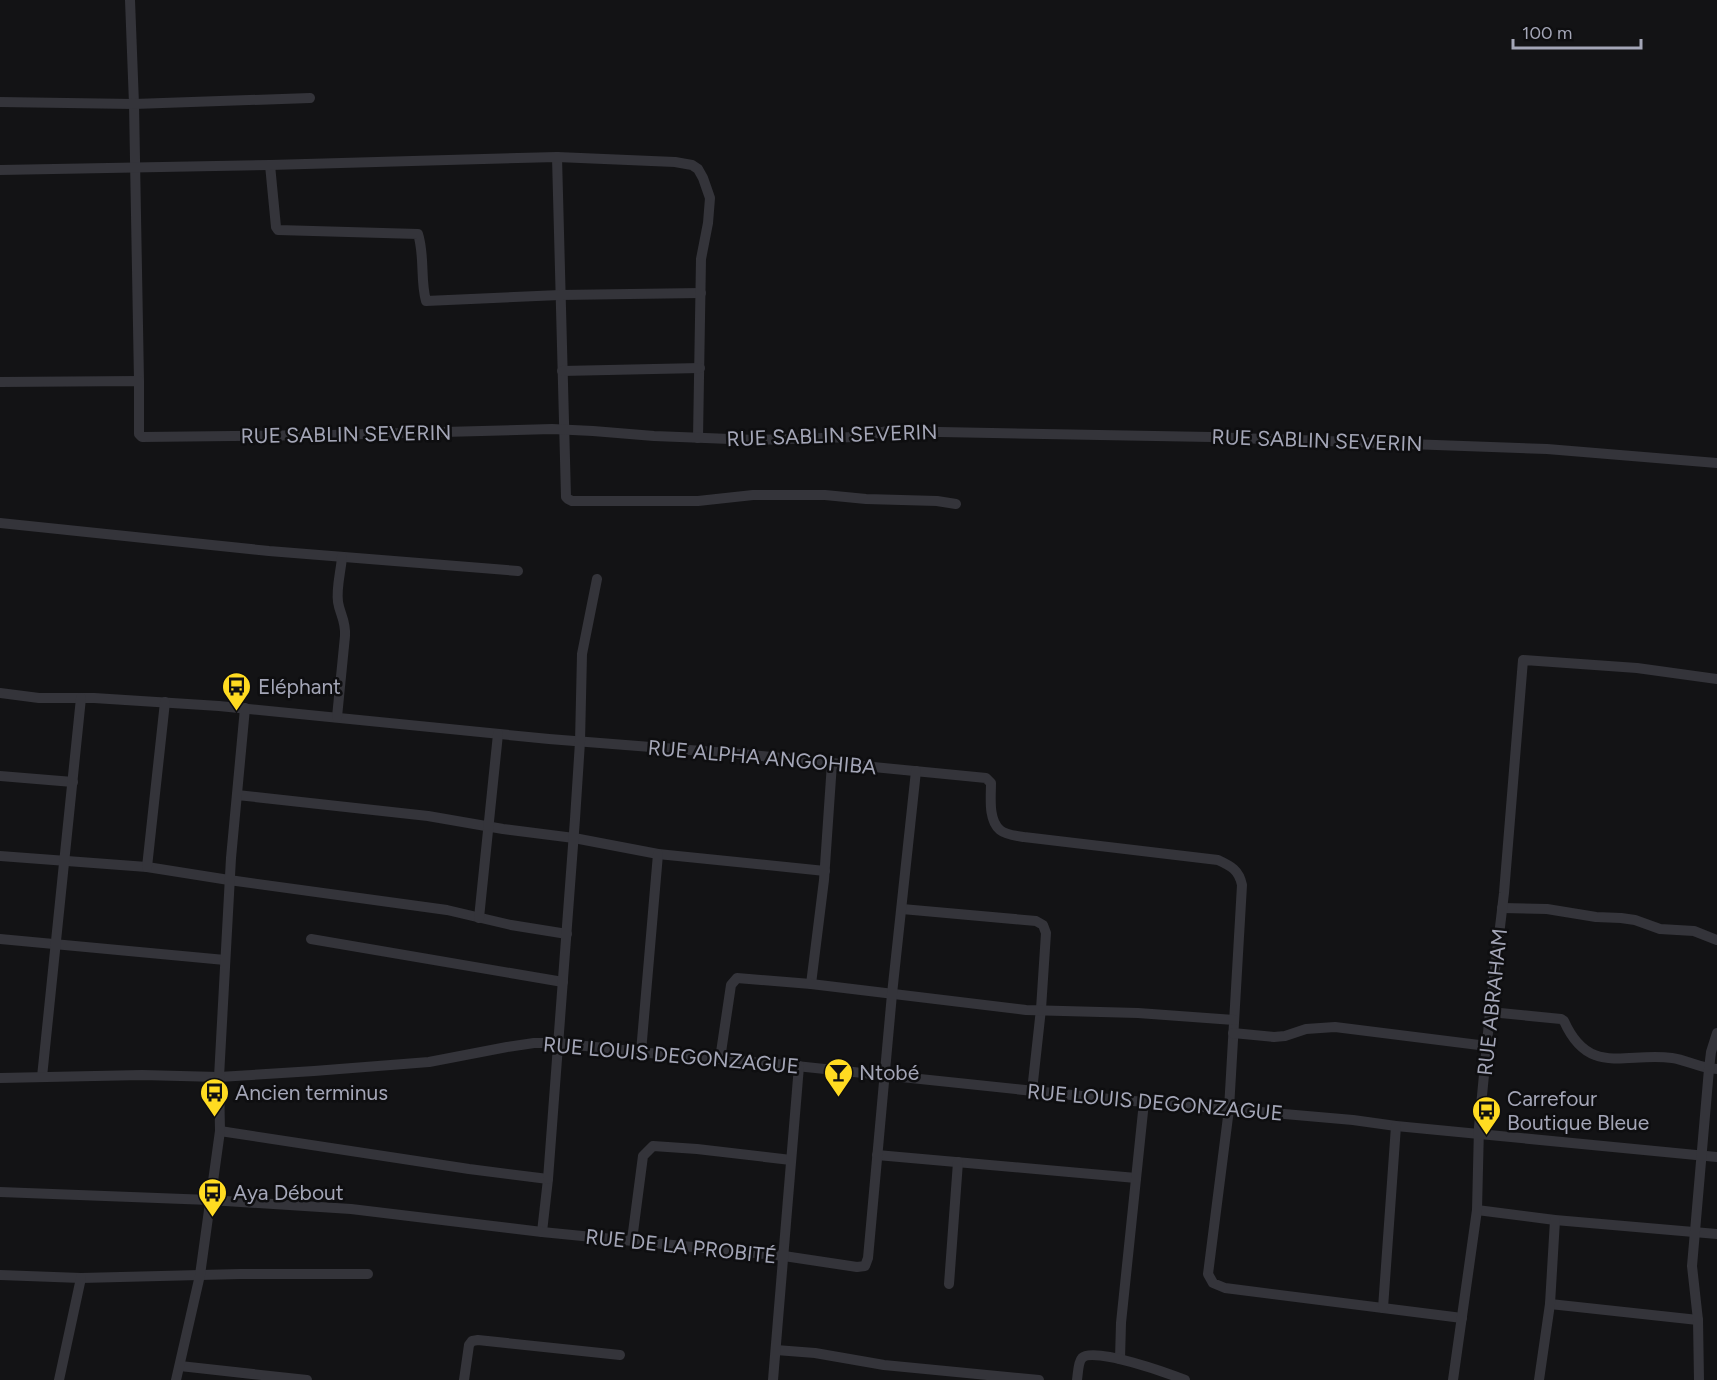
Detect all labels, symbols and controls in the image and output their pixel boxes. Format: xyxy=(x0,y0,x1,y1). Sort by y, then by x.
scale bar xyxy=(1513,12,1640,50)
text: 100 m xyxy=(1522,22,1572,44)
street label: RUE SABLIN SEVERIN xyxy=(726,419,938,451)
street label: RUE SABLIN SEVERIN xyxy=(240,420,452,448)
street label: RUE SABLIN SEVERIN xyxy=(1211,424,1423,456)
bus stop icon: Eléphant xyxy=(221,670,253,712)
place label: Eléphant xyxy=(258,674,341,699)
street label: RUE ALPHA ANGOHIBA xyxy=(647,735,877,779)
street label: RUE ABRAHAM xyxy=(1472,927,1512,1077)
street label: RUE LOUIS DEGONZAGUE xyxy=(542,1031,800,1079)
bar icon: Ntobé xyxy=(822,1056,854,1098)
place label: Ntobé xyxy=(859,1060,919,1085)
bus stop icon: Ancien terminus xyxy=(198,1076,230,1118)
street label: RUE LOUIS DEGONZAGUE xyxy=(1026,1078,1284,1126)
place label: Ancien terminus xyxy=(235,1080,388,1105)
place label: Carrefour Boutique Bleue xyxy=(1507,1086,1649,1135)
bus stop icon: Carrefour Boutique Bleue xyxy=(1470,1094,1502,1136)
bus stop icon: Aya Débout xyxy=(196,1176,228,1218)
place label: Aya Débout xyxy=(233,1180,344,1205)
street label: RUE DE LA PROBITÉ xyxy=(584,1224,778,1268)

